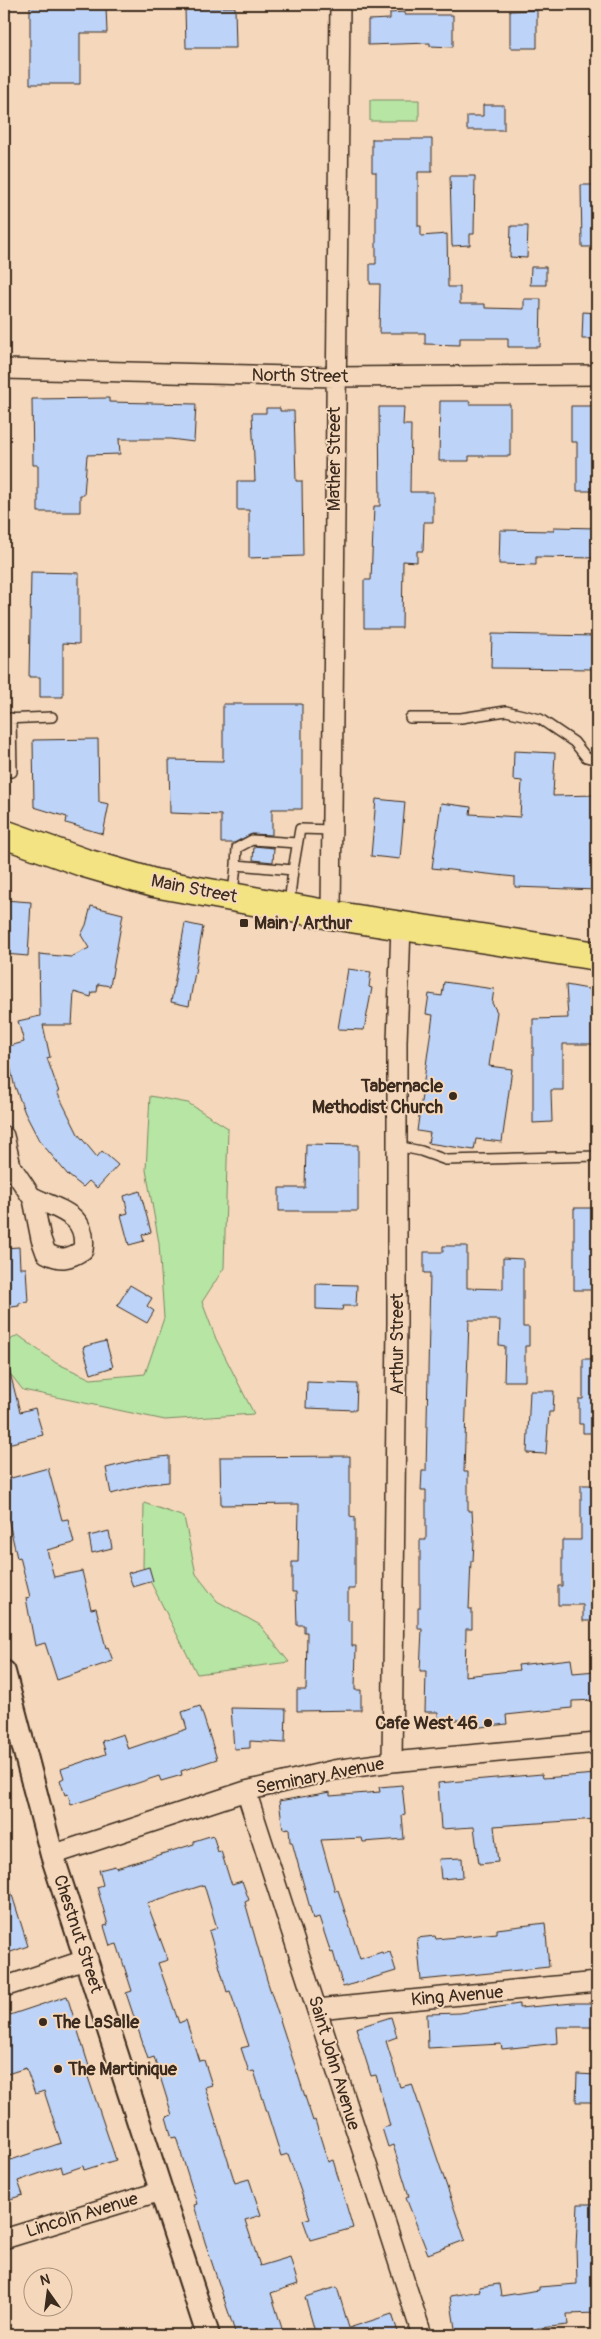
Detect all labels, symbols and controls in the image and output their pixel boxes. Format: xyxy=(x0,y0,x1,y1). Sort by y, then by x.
street label: North Street xyxy=(251,364,349,388)
street label: Mather Street xyxy=(323,406,346,511)
street label: Main Street xyxy=(149,869,240,909)
place label: Main / Arthur xyxy=(254,912,353,935)
marker: Main / Arthur xyxy=(238,917,250,929)
place label: Tabernacle Methodist Church xyxy=(312,1075,444,1119)
marker: Tabernacle Methodist Church xyxy=(447,1090,459,1102)
street label: Arthur Street xyxy=(386,1292,409,1395)
place label: Cafe West 46 xyxy=(375,1712,478,1735)
marker: Cafe West 46 xyxy=(482,1717,494,1729)
street label: Seminary Avenue xyxy=(254,1752,386,1800)
street label: Chestnut Street xyxy=(48,1872,108,1997)
street label: King Avenue xyxy=(410,1981,504,2011)
street label: Saint John Avenue xyxy=(303,1993,365,2133)
place label: The LaSalle xyxy=(52,2011,140,2034)
marker: The LaSalle xyxy=(37,2016,49,2028)
place label: The Martinique xyxy=(67,2058,178,2081)
marker: The Martinique xyxy=(52,2063,64,2075)
street label: Lincoln Avenue xyxy=(23,2187,141,2243)
north arrow xyxy=(22,2266,72,2316)
text: N xyxy=(38,2270,52,2289)

